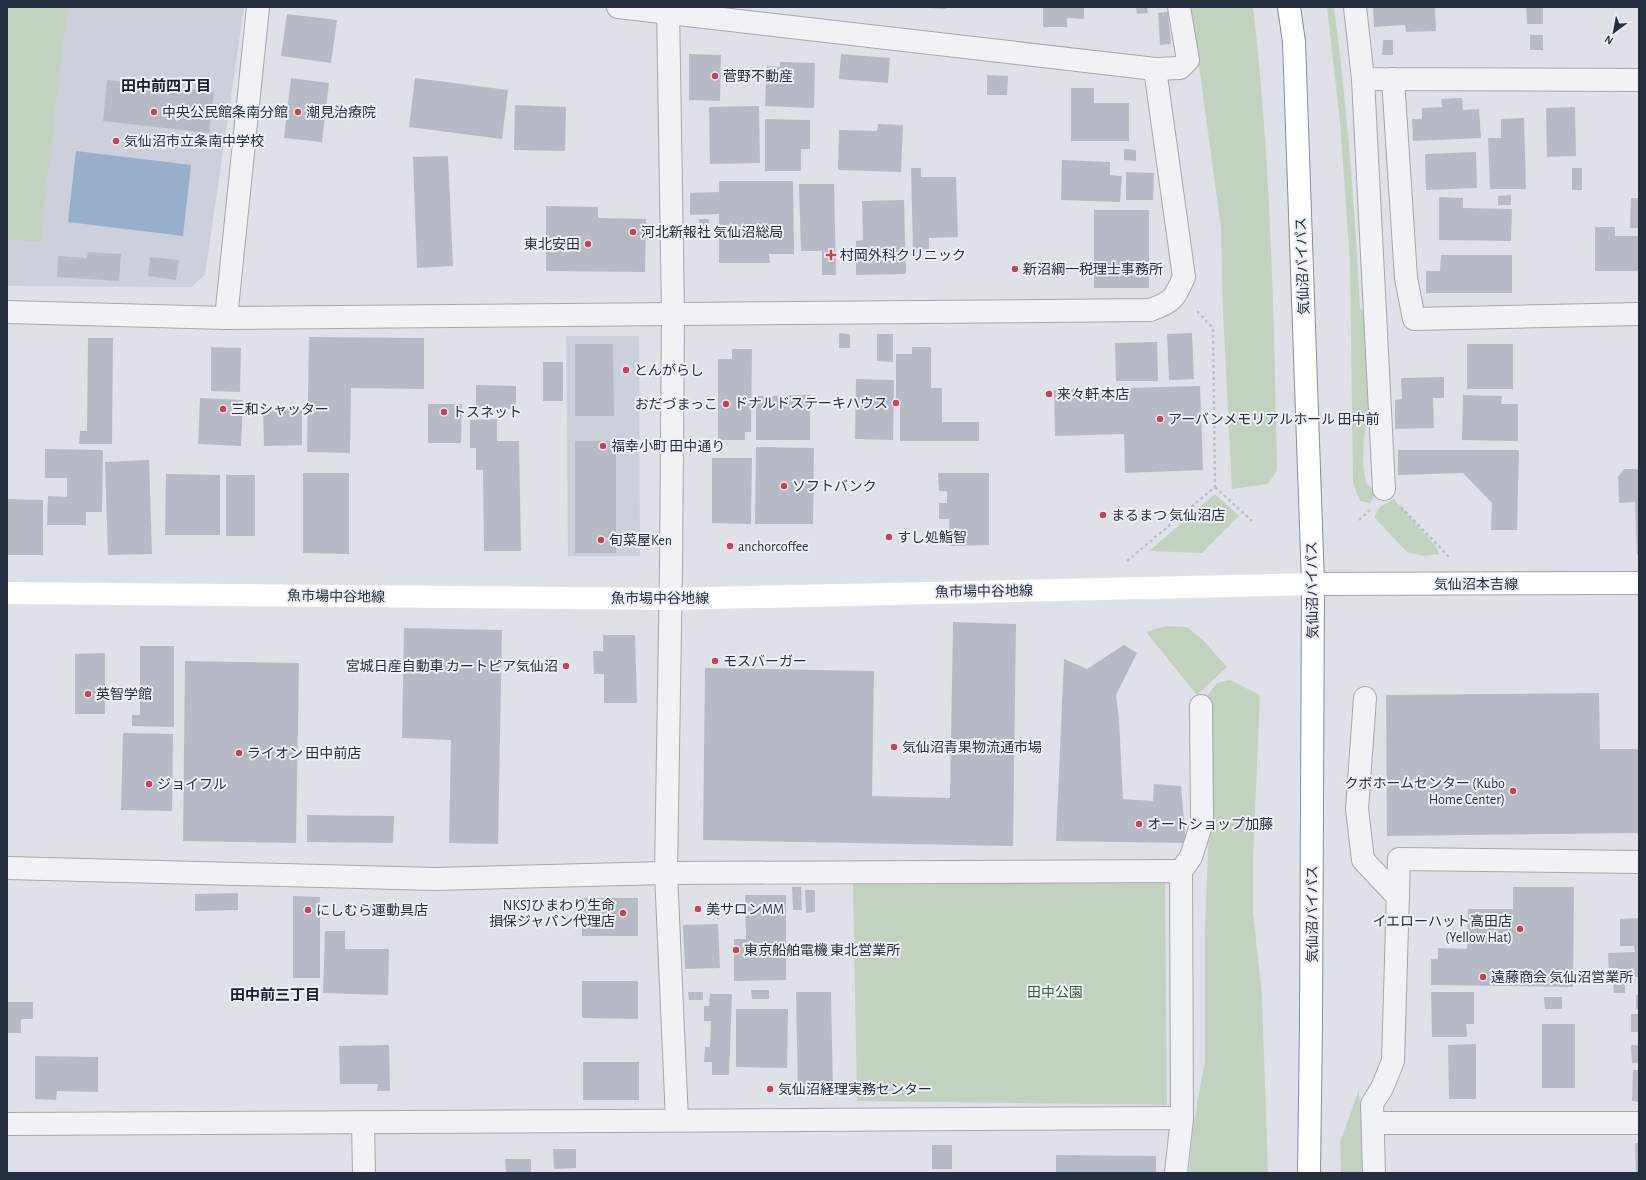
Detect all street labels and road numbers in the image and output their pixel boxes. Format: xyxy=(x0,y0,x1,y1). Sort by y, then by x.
street label: 気仙沼バイパス xyxy=(1293,217,1312,315)
street label: 気仙沼バイパス xyxy=(1304,541,1321,639)
street label: 気仙沼本吉線 xyxy=(1434,577,1518,592)
street label: 魚市場中谷地線 xyxy=(935,583,1033,600)
street label: 魚市場中谷地線 xyxy=(287,588,385,605)
street label: 魚市場中谷地線 xyxy=(611,591,709,606)
street label: 気仙沼バイパス xyxy=(1305,865,1320,963)

